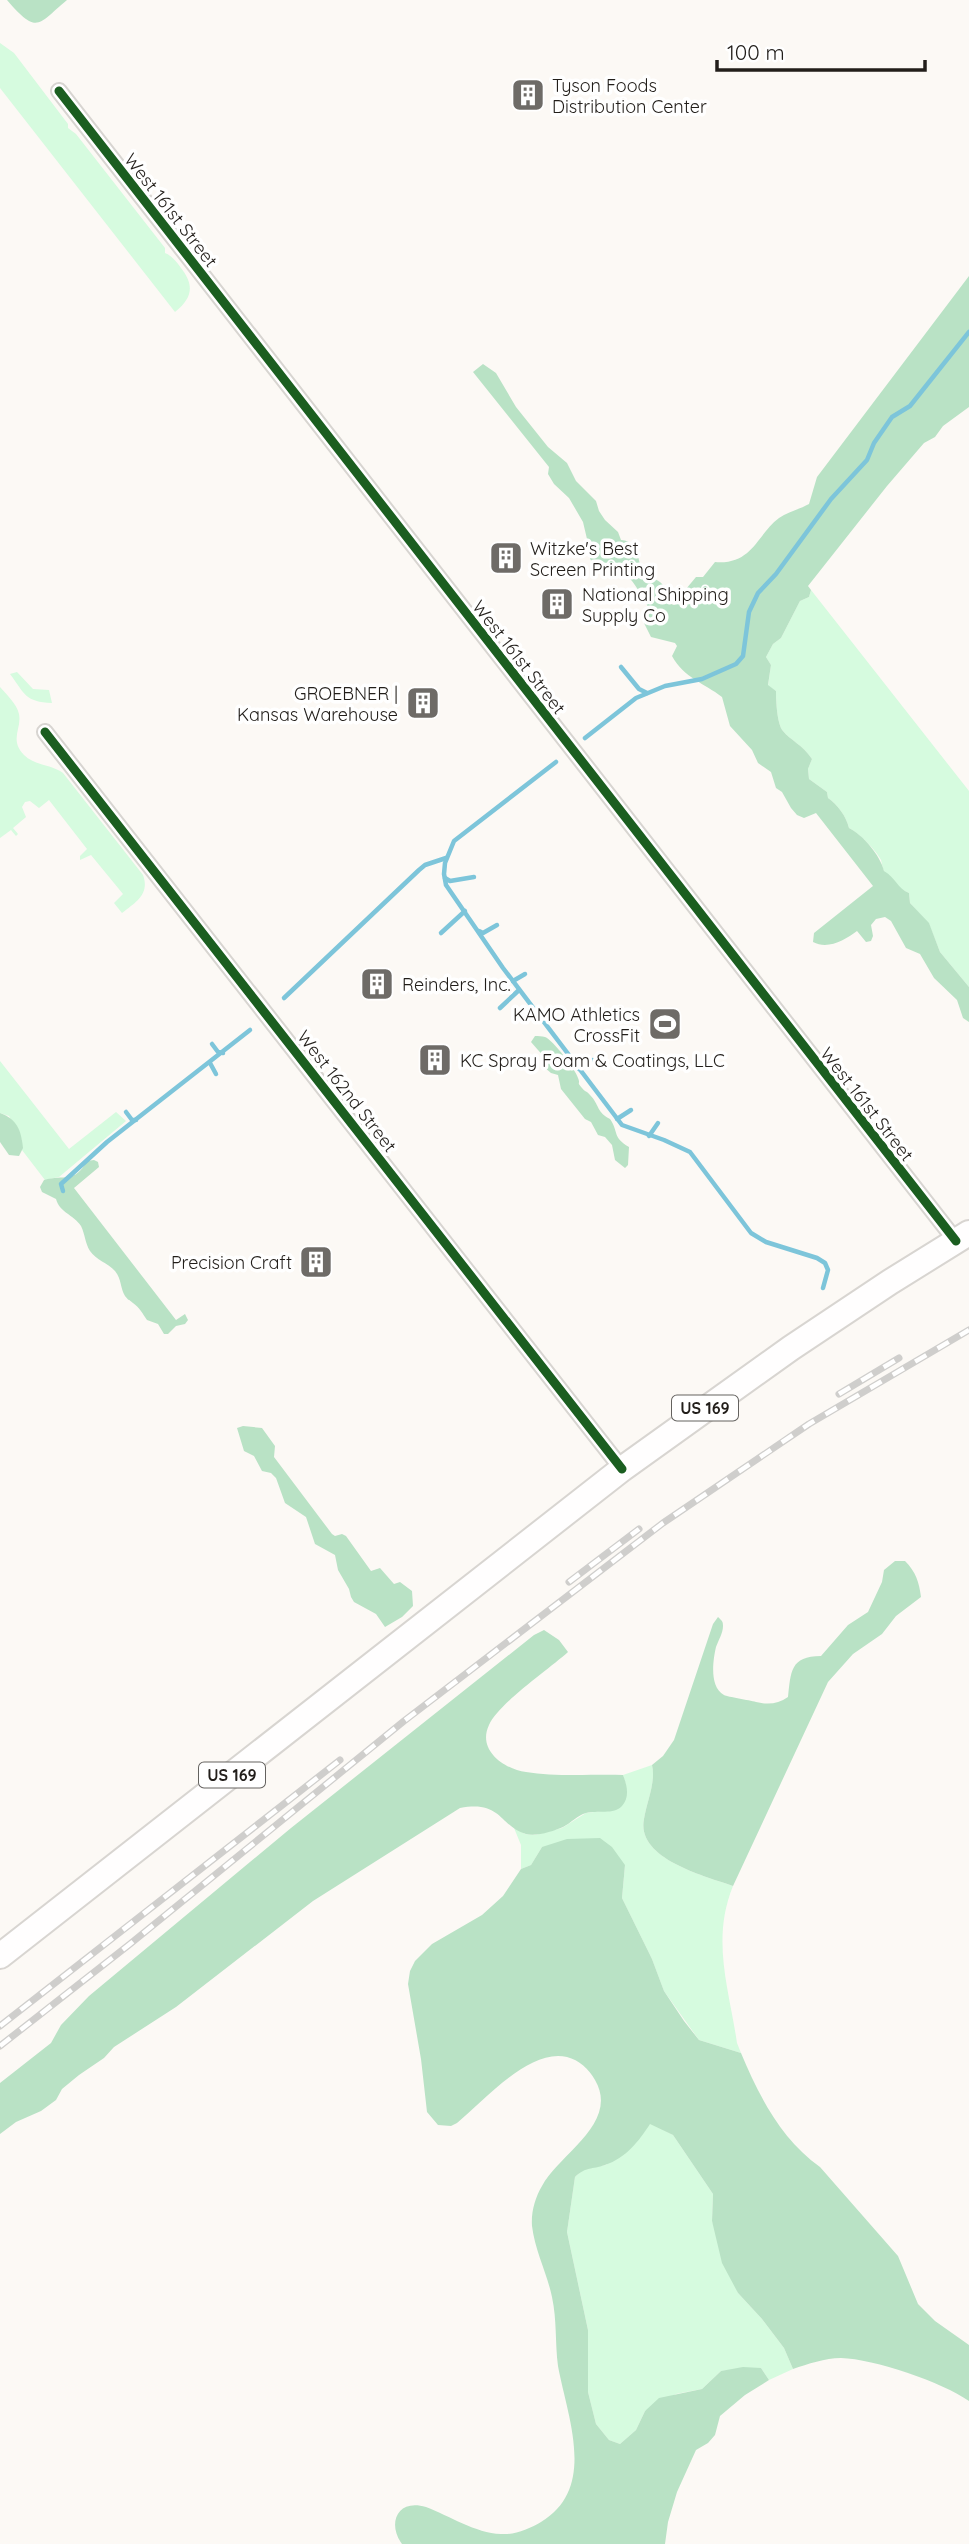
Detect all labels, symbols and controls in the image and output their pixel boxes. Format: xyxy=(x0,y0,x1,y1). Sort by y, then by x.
scale bar xyxy=(717,28,925,72)
text: 100 m xyxy=(727,39,785,65)
place label: Tyson Foods Distribution Center xyxy=(552,74,707,118)
building icon: Tyson Foods Distribution Center xyxy=(509,76,547,114)
street label: West 161st Street xyxy=(119,148,223,272)
place label: Witzke's Best Screen Printing xyxy=(530,537,655,581)
building icon: Witzke's Best Screen Printing xyxy=(487,539,525,577)
place label: National Shipping Supply Co xyxy=(582,583,729,627)
building icon: National Shipping Supply Co xyxy=(538,585,576,623)
street label: West 161st Street xyxy=(467,595,571,719)
place label: GROEBNER | Kansas Warehouse xyxy=(237,682,398,726)
building icon: GROEBNER | Kansas Warehouse xyxy=(404,684,442,722)
building icon: Reinders, Inc. xyxy=(358,965,396,1003)
place label: Reinders, Inc. xyxy=(402,973,511,996)
place label: KAMO Athletics CrossFit xyxy=(513,1003,640,1047)
sports icon: KAMO Athletics CrossFit xyxy=(646,1005,684,1043)
street label: West 162nd Street xyxy=(292,1025,402,1157)
building icon: KC Spray Foam & Coatings, LLC xyxy=(416,1041,454,1079)
street label: West 161st Street xyxy=(815,1042,919,1166)
place label: KC Spray Foam & Coatings, LLC xyxy=(460,1049,725,1072)
building icon: Precision Craft xyxy=(297,1243,335,1281)
place label: Precision Craft xyxy=(171,1251,292,1274)
road number: US 169 xyxy=(672,1396,738,1420)
road number: US 169 xyxy=(199,1763,265,1788)

